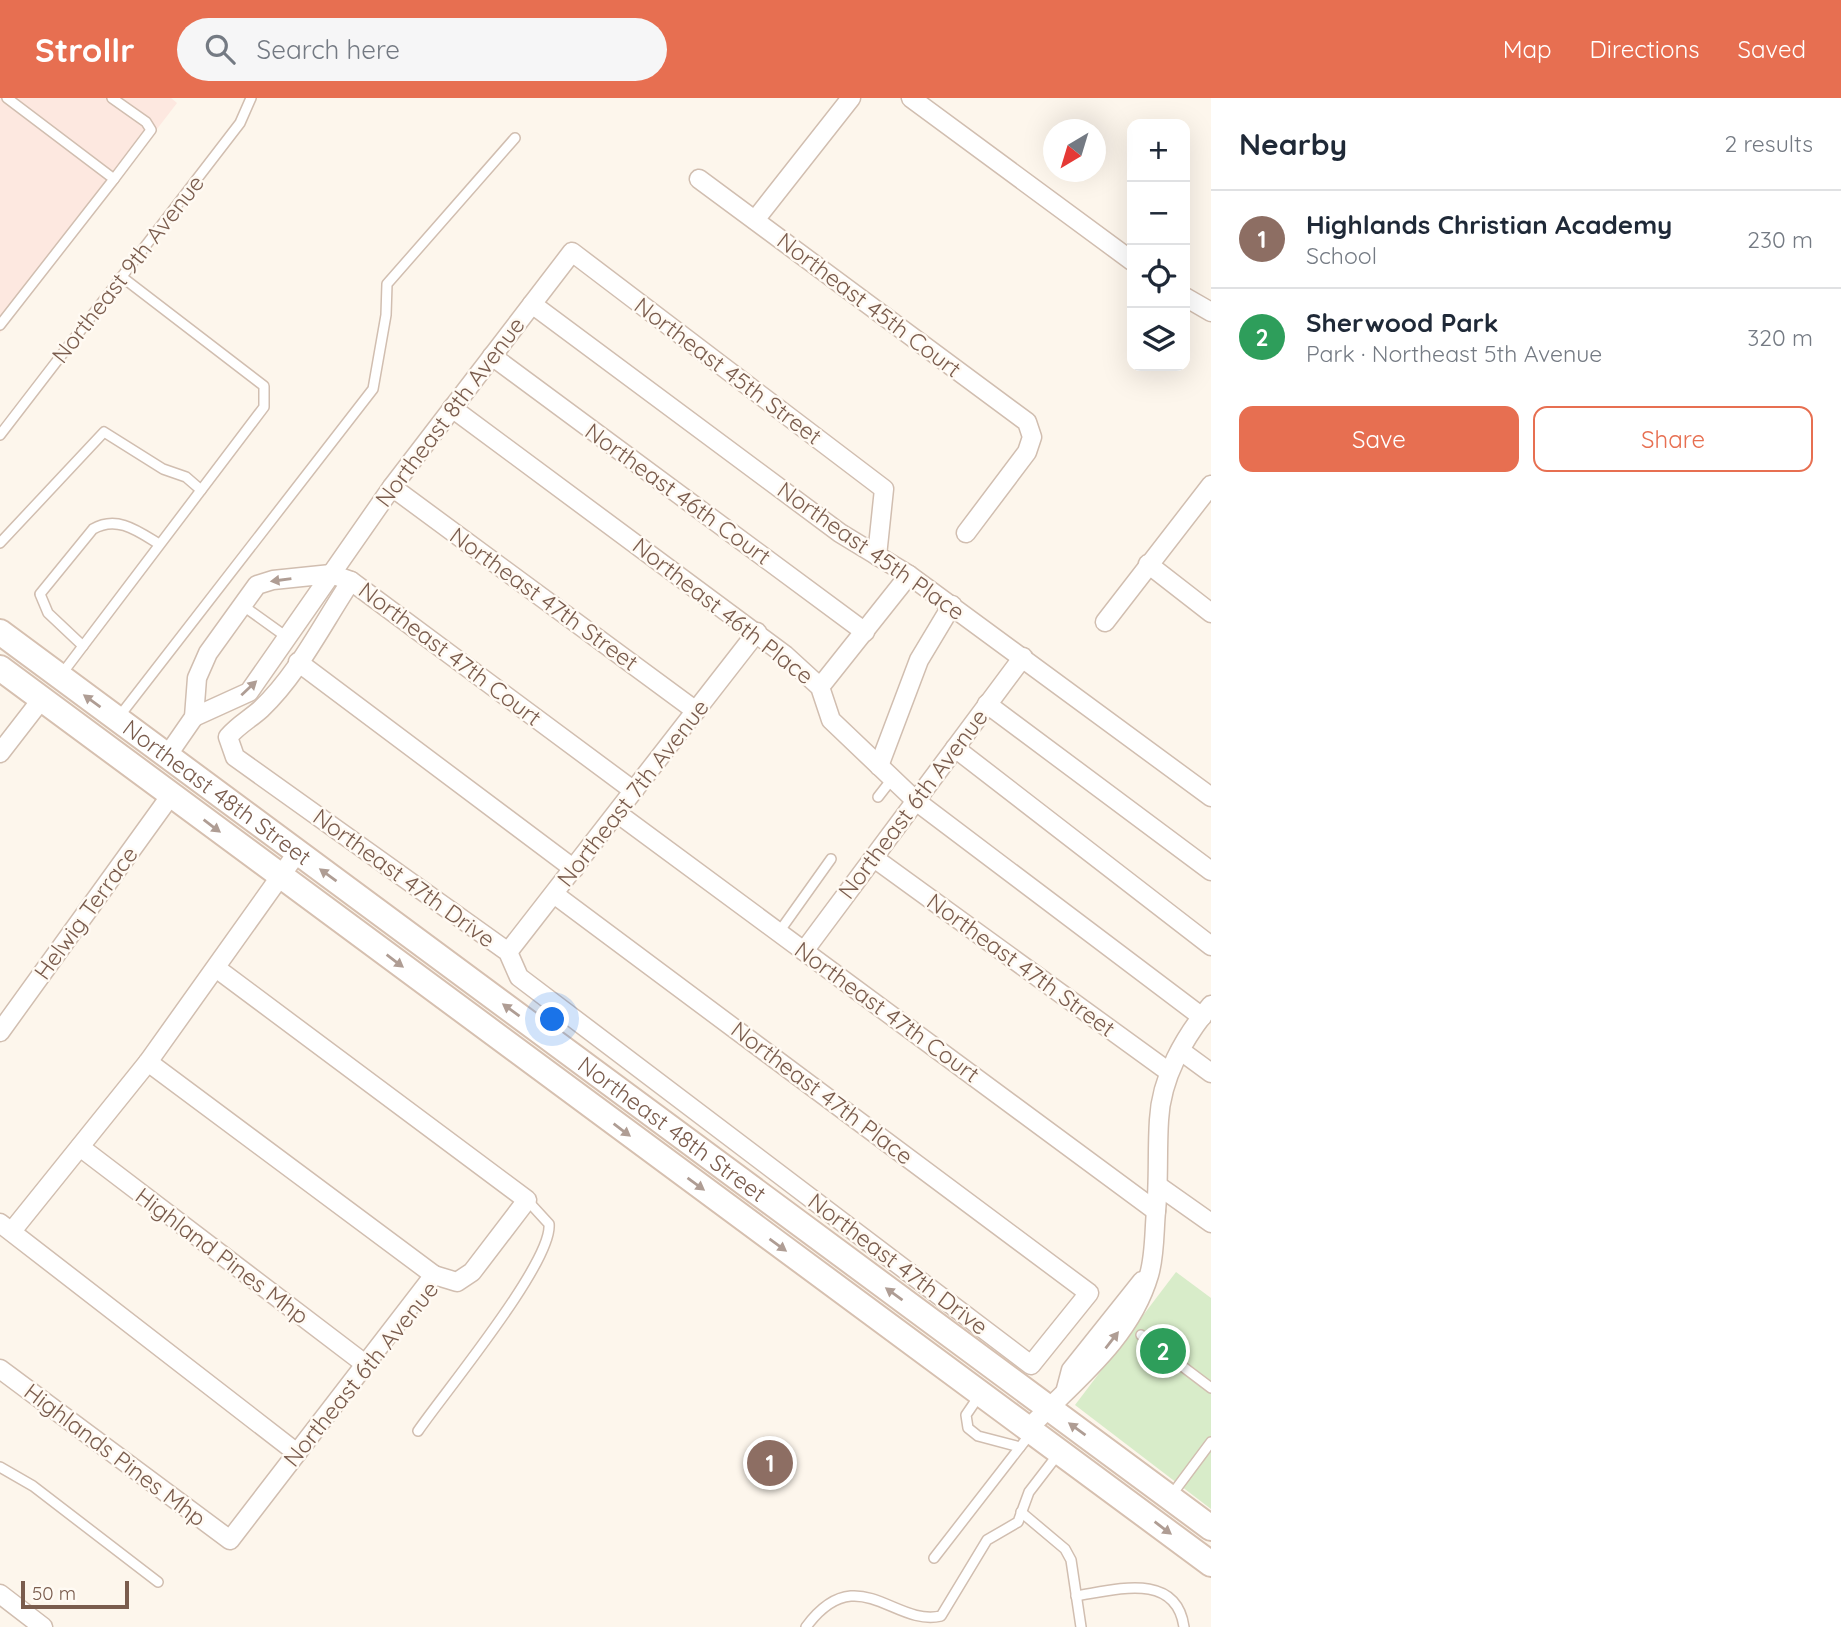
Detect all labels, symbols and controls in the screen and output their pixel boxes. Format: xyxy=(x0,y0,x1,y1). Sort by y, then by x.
search box xyxy=(177,18,667,81)
text: Strollr xyxy=(35,29,135,70)
icon: search xyxy=(201,30,239,68)
text: Search here xyxy=(257,33,400,66)
text: Map xyxy=(1503,34,1552,64)
text: Directions xyxy=(1590,34,1700,64)
text: Saved xyxy=(1738,34,1806,64)
north arrow xyxy=(1043,119,1106,182)
map controls xyxy=(1127,119,1190,371)
button: + xyxy=(1127,119,1190,182)
text: Nearby xyxy=(1239,125,1347,163)
text: 2 results xyxy=(1724,129,1813,158)
street label: Northeast 9th Avenue xyxy=(45,169,210,369)
button: − xyxy=(1127,182,1190,245)
text: Highlands Christian Academy xyxy=(1306,208,1672,241)
text: 1 xyxy=(1258,225,1266,254)
text: 230 m xyxy=(1747,225,1813,254)
street label: Northeast 45th Court xyxy=(772,226,967,383)
text: School xyxy=(1306,241,1377,270)
button: locate xyxy=(1127,245,1190,308)
street label: Northeast 45th Street xyxy=(629,291,828,451)
text: Sherwood Park xyxy=(1306,306,1499,339)
button: layers xyxy=(1127,308,1190,371)
street label: Northeast 8th Avenue xyxy=(369,311,531,512)
text: 2 xyxy=(1255,323,1269,352)
text: 320 m xyxy=(1747,323,1813,352)
text: Park · Northeast 5th Avenue xyxy=(1306,339,1602,368)
button: Save xyxy=(1239,406,1519,472)
button: Share xyxy=(1533,406,1813,472)
street label: Northeast 46th Court xyxy=(580,416,777,571)
street label: Northeast 45th Place xyxy=(772,475,971,626)
street label: Northeast 47th Street xyxy=(445,521,644,677)
street label: Northeast 46th Place xyxy=(627,531,820,690)
one-way arrow xyxy=(270,575,292,586)
street label: Northeast 47th Court xyxy=(353,575,548,732)
one-way arrow xyxy=(240,680,258,696)
street label: Northeast 7th Avenue xyxy=(550,693,715,892)
one-way arrow xyxy=(83,694,101,708)
street label: Northeast 6th Avenue xyxy=(832,703,994,904)
street label: Northeast 48th Street xyxy=(117,713,317,871)
street label: Northeast 47th Drive xyxy=(308,802,501,953)
one-way arrow xyxy=(203,818,221,832)
street label: Helwig Terrace xyxy=(27,840,144,985)
one-way arrow xyxy=(319,869,337,883)
street label: Northeast 47th Street xyxy=(922,887,1121,1043)
street label: Northeast 47th Court xyxy=(789,935,985,1088)
one-way arrow xyxy=(386,954,404,968)
your location xyxy=(535,1002,569,1036)
one-way arrow xyxy=(502,1003,520,1017)
street label: Northeast 47th Place xyxy=(726,1015,919,1171)
street label: Northeast 48th Street xyxy=(572,1050,772,1208)
one-way arrow xyxy=(613,1123,632,1137)
one-way arrow xyxy=(687,1177,705,1191)
street label: Highland Pines Mhp xyxy=(130,1181,315,1330)
street label: Northeast 47th Drive xyxy=(803,1186,994,1341)
one-way arrow xyxy=(769,1238,788,1252)
street label: Northeast 6th Avenue xyxy=(277,1275,444,1472)
one-way arrow xyxy=(886,1287,904,1302)
pin: 2 xyxy=(1140,1325,1186,1377)
one-way arrow xyxy=(1105,1331,1119,1349)
street label: Highlands Pines Mhp xyxy=(19,1377,212,1533)
one-way arrow xyxy=(1069,1422,1087,1437)
pin: 1 xyxy=(747,1437,793,1489)
one-way arrow xyxy=(1153,1521,1172,1535)
scale bar xyxy=(21,1578,130,1610)
text: 50 m xyxy=(32,1581,76,1605)

